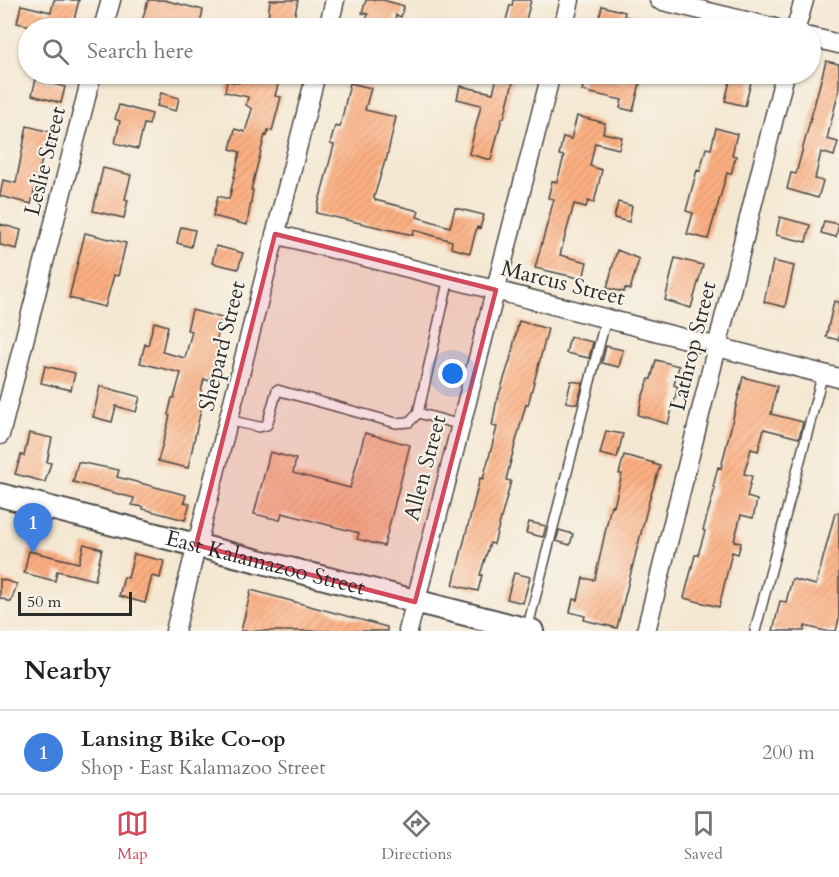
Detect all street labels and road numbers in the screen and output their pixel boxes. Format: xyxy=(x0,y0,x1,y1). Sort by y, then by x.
street label: Leslie Street xyxy=(17,103,73,219)
street label: Marcus Street xyxy=(498,253,628,313)
street label: Shepard Street xyxy=(191,278,253,414)
street label: Lathrop Street xyxy=(662,278,724,414)
street label: Allen Street xyxy=(397,412,453,524)
street label: East Kalamazoo Street xyxy=(162,523,369,603)

